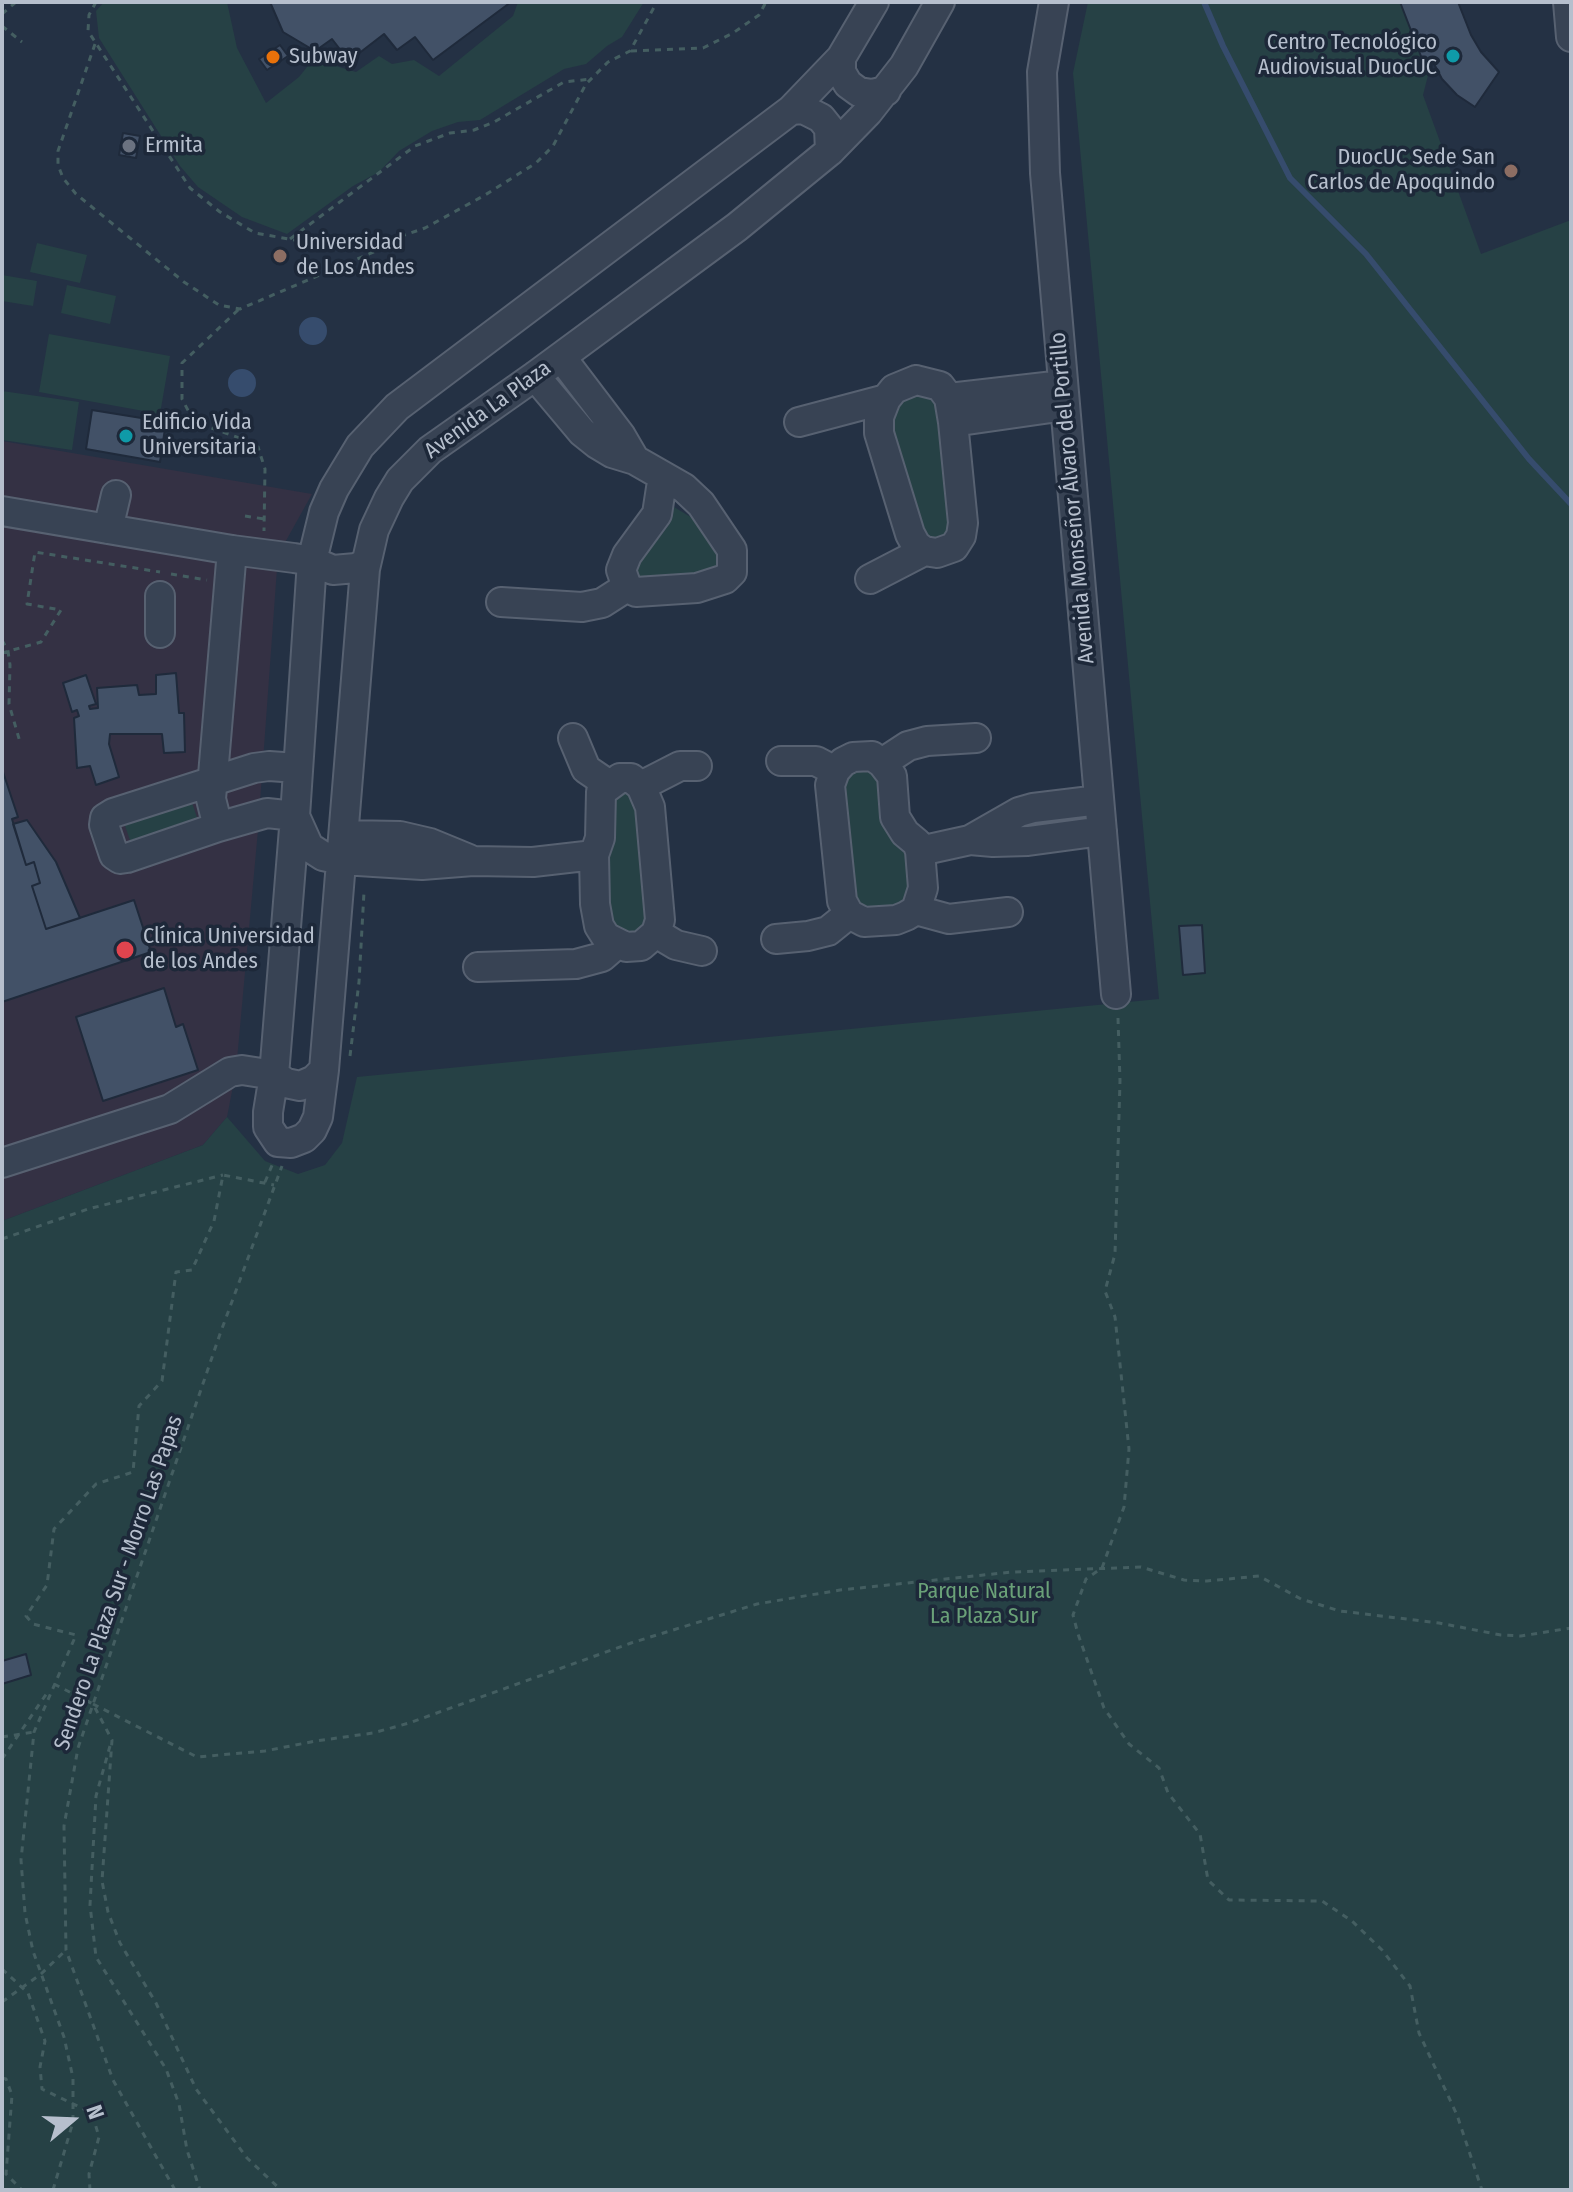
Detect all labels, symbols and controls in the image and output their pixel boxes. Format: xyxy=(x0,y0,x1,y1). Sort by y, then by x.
place label: Centro Tecnológico Audiovisual DuocUC xyxy=(1258,30,1437,82)
place label: Subway xyxy=(289,44,358,70)
marker: Centro Tecnológico Audiovisual DuocUC xyxy=(1444,47,1462,65)
marker: Subway xyxy=(264,48,282,66)
place label: Ermita xyxy=(145,133,203,159)
marker: Ermita xyxy=(120,137,138,155)
place label: DuocUC Sede San Carlos de Apoquindo xyxy=(1307,145,1495,196)
marker: DuocUC Sede San Carlos de Apoquindo xyxy=(1502,162,1520,180)
place label: Universidad de Los Andes xyxy=(296,230,414,282)
marker: Universidad de Los Andes xyxy=(271,247,289,265)
street label: Avenida Monseñor Álvaro del Portillo xyxy=(1045,331,1101,665)
street label: Avenida La Plaza xyxy=(420,355,556,465)
place label: Edificio Vida Universitaria xyxy=(142,410,257,462)
marker: Edificio Vida Universitaria xyxy=(117,427,135,445)
place label: Clínica Universidad de los Andes xyxy=(143,924,315,976)
marker: Clínica Universidad de los Andes xyxy=(114,939,136,961)
street label: Sendero La Plaza Sur - Morro Las Papas xyxy=(49,1412,189,1754)
park label: Parque Natural La Plaza Sur xyxy=(917,1579,1051,1630)
north arrow xyxy=(32,2080,112,2160)
text: N xyxy=(80,2101,110,2123)

